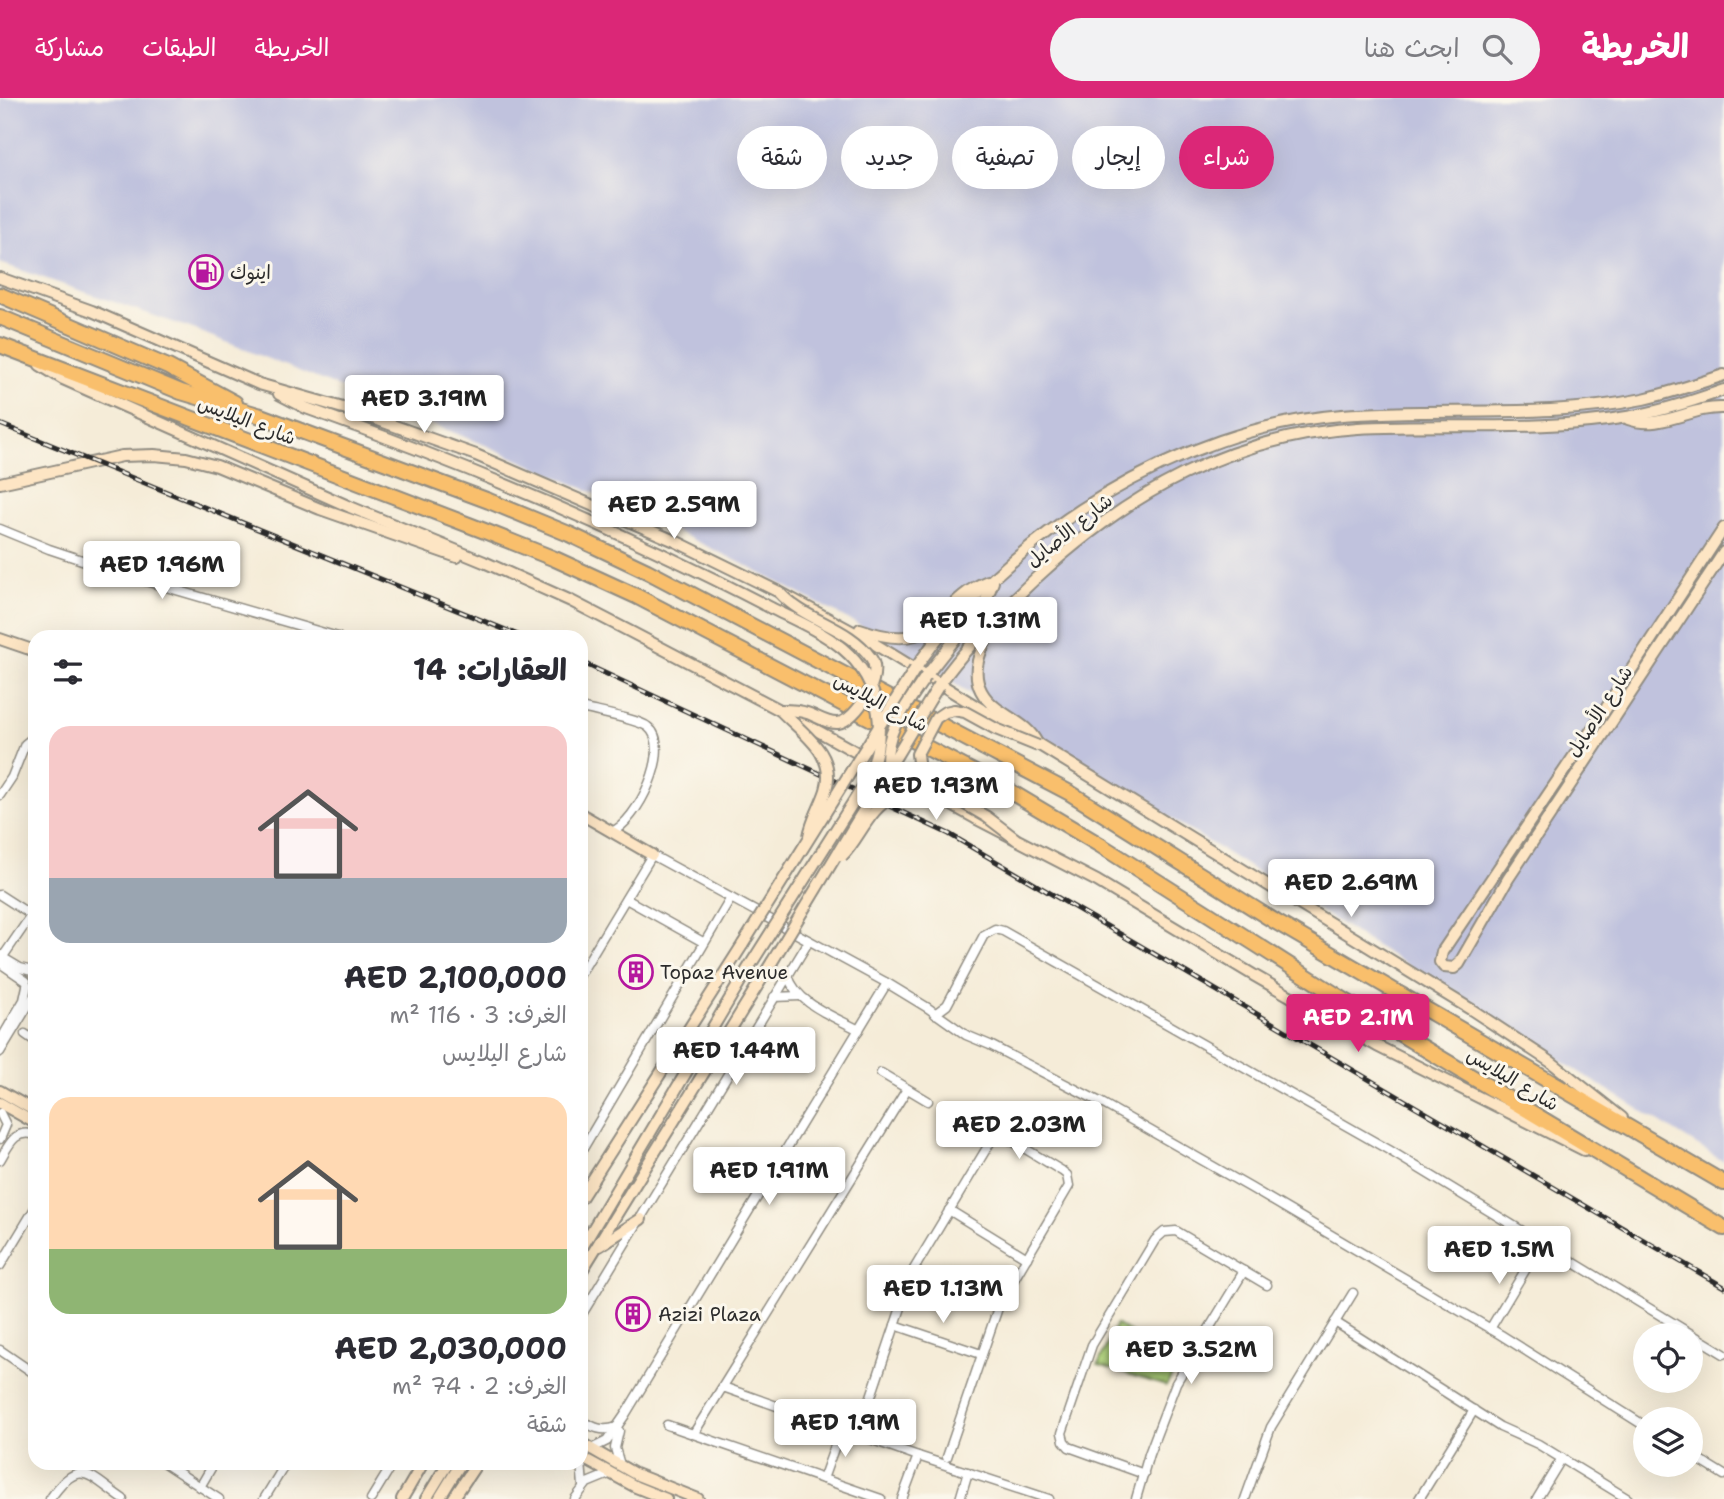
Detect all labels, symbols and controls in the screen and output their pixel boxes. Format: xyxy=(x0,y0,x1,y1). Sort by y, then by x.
search box xyxy=(1050,18,1540,81)
text: الخريطة xyxy=(1582,24,1689,69)
text: ابحث هنا xyxy=(1364,30,1460,65)
icon: search xyxy=(1478,30,1516,68)
text: مشاركة xyxy=(35,32,104,64)
text: الطبقات xyxy=(142,32,217,64)
text: الخريطة xyxy=(255,32,329,64)
chip: شقة xyxy=(737,126,827,189)
chip: جديد xyxy=(841,126,938,189)
chip: تصفية xyxy=(952,126,1058,189)
chip: إيجار xyxy=(1072,126,1165,189)
chip: شراء xyxy=(1179,126,1274,189)
fuel station icon: اينوك xyxy=(187,253,225,291)
place label: اينوك xyxy=(230,260,271,285)
pin: AED 3.19M xyxy=(344,376,504,435)
text: AED 3.19M xyxy=(361,383,487,413)
street label: شارع اليلايس xyxy=(194,390,299,452)
pin: AED 2.59M xyxy=(594,482,754,541)
street label: شارع الأصايل xyxy=(1021,488,1118,574)
text: AED 2.59M xyxy=(608,489,740,519)
pin: AED 1.96M xyxy=(82,542,242,601)
text: AED 1.96M xyxy=(99,549,225,579)
pin: AED 1.31M xyxy=(900,598,1060,657)
text: AED 1.31M xyxy=(919,605,1041,635)
text: العقارات: 14 xyxy=(413,649,567,690)
icon: filters xyxy=(49,653,87,691)
street label: شارع الأصايل xyxy=(1561,661,1639,762)
street label: شارع اليلايس xyxy=(829,667,932,739)
pin: AED 1.93M xyxy=(856,762,1016,822)
text: AED 1.93M xyxy=(873,770,999,800)
icon: home xyxy=(245,771,371,897)
pin: AED 2.69M xyxy=(1271,860,1431,919)
text: AED 2.69M xyxy=(1284,867,1418,897)
building icon: Topaz Avenue xyxy=(617,953,655,991)
text: AED 2,100,000 xyxy=(344,957,567,998)
place label: Topaz Avenue xyxy=(660,960,788,985)
pin: AED 2.1M xyxy=(1286,995,1430,1054)
text: الغرف: 3 · 116 m² xyxy=(389,1000,567,1030)
text: AED 2.1M xyxy=(1302,1002,1414,1032)
pin: AED 1.44M xyxy=(656,1028,816,1087)
text: AED 1.44M xyxy=(672,1035,800,1065)
text: شارع اليلايس xyxy=(442,1038,567,1068)
street label: شارع اليلايس xyxy=(1462,1042,1563,1118)
pin: AED 2.03M xyxy=(939,1102,1099,1161)
text: AED 2.03M xyxy=(952,1109,1086,1139)
icon: home xyxy=(245,1142,371,1268)
pin: AED 1.91M xyxy=(689,1148,849,1207)
text: AED 1.91M xyxy=(709,1155,829,1185)
pin: AED 1.5M xyxy=(1427,1226,1571,1286)
text: AED 1.5M xyxy=(1444,1234,1554,1264)
pin: AED 1.13M xyxy=(863,1266,1023,1325)
text: AED 1.13M xyxy=(883,1273,1003,1303)
building icon: Azizi Plaza xyxy=(614,1295,652,1333)
place label: Azizi Plaza xyxy=(658,1302,761,1327)
map controls xyxy=(1633,1323,1703,1477)
button: locate xyxy=(1633,1323,1703,1393)
pin: AED 3.52M xyxy=(1111,1326,1271,1386)
text: AED 2,030,000 xyxy=(334,1328,567,1369)
text: AED 3.52M xyxy=(1125,1334,1257,1364)
text: الغرف: 2 · 74 m² xyxy=(392,1371,567,1401)
pin: AED 1.9M xyxy=(773,1400,917,1459)
text: AED 1.9M xyxy=(790,1407,900,1437)
button: layers xyxy=(1633,1407,1703,1477)
text: شقة xyxy=(527,1409,567,1439)

